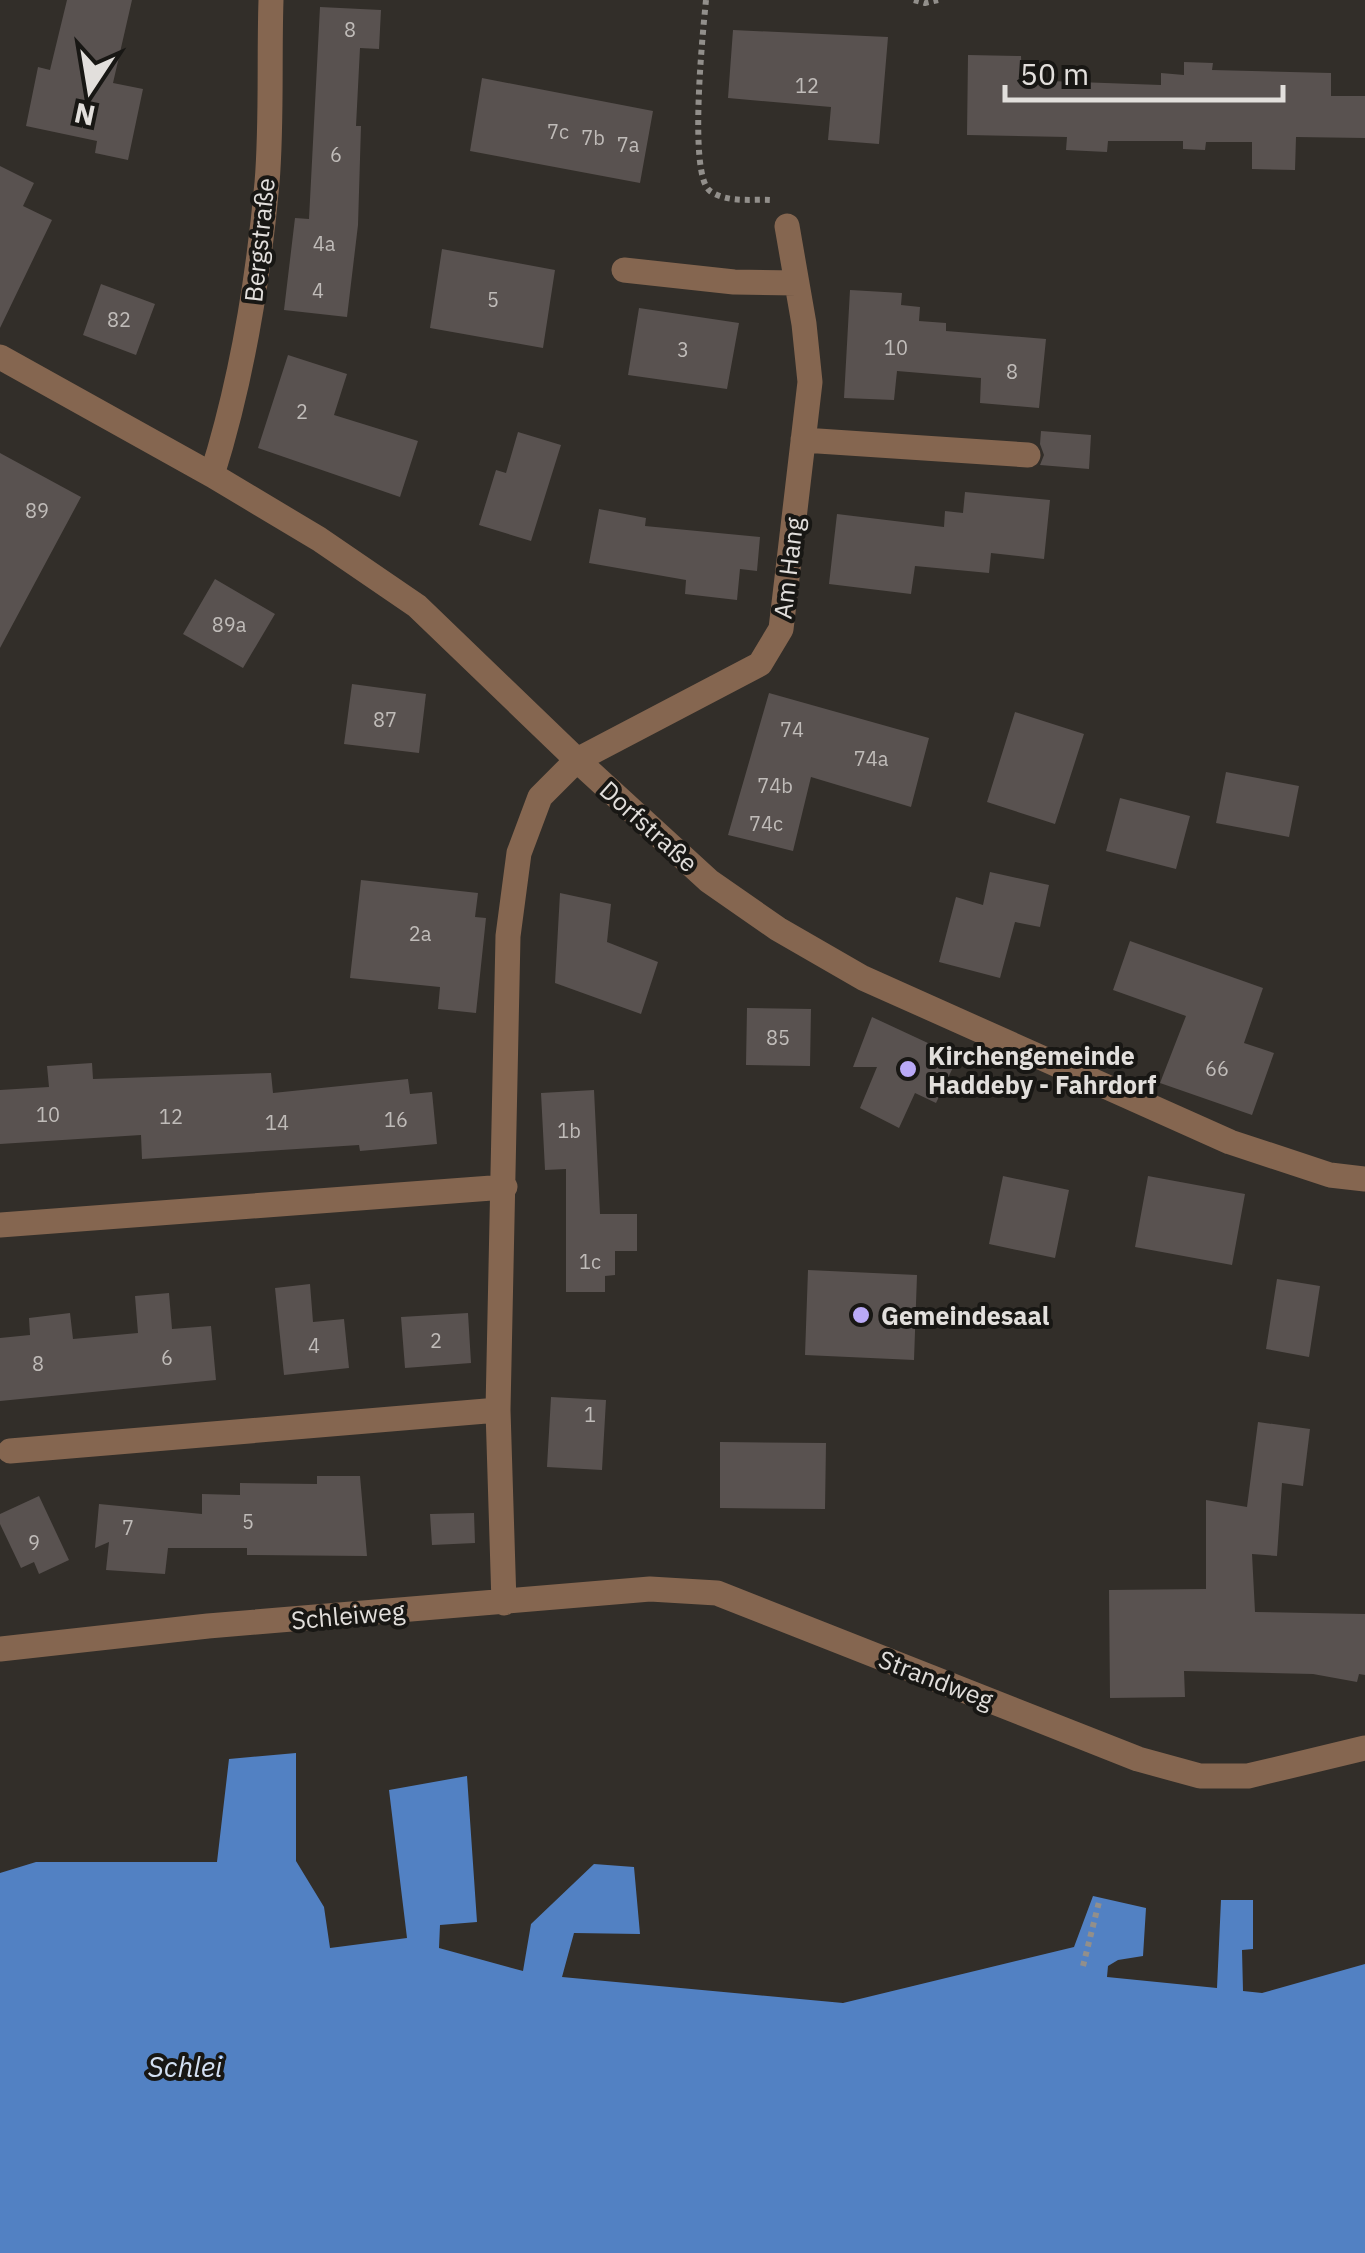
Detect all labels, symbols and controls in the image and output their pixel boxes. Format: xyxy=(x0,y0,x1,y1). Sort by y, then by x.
house number: 8 xyxy=(344,16,356,43)
north arrow xyxy=(40,40,140,140)
scale bar xyxy=(1005,40,1282,102)
text: 50 m xyxy=(1020,54,1089,93)
house number: 12 xyxy=(795,72,819,99)
text: N xyxy=(71,95,98,135)
house number: 7c xyxy=(547,118,569,145)
house number: 7b xyxy=(581,124,605,151)
house number: 7a xyxy=(617,131,640,158)
house number: 6 xyxy=(330,141,342,168)
street label: Bergstraße xyxy=(236,176,282,304)
house number: 4a xyxy=(313,230,336,257)
house number: 4 xyxy=(312,277,324,304)
house number: 5 xyxy=(487,286,499,313)
house number: 82 xyxy=(107,306,131,333)
house number: 10 xyxy=(884,334,908,361)
house number: 3 xyxy=(677,336,689,363)
house number: 8 xyxy=(1006,358,1018,385)
house number: 2 xyxy=(296,398,308,425)
house number: 89 xyxy=(25,497,49,524)
street label: Am Hang xyxy=(765,515,811,621)
house number: 89a xyxy=(212,611,247,638)
house number: 87 xyxy=(373,706,397,733)
house number: 74 xyxy=(780,716,804,743)
house number: 74a xyxy=(854,745,889,772)
house number: 74b xyxy=(757,772,793,799)
street label: Dorfstraße xyxy=(593,773,705,879)
house number: 74c xyxy=(749,810,783,837)
house number: 2a xyxy=(409,920,432,947)
house number: 85 xyxy=(766,1024,790,1051)
place label: Kirchengemeinde Haddeby - Fahrdorf xyxy=(928,1039,1156,1101)
house number: 66 xyxy=(1205,1055,1229,1082)
marker: Kirchengemeinde Haddeby - Fahrdorf xyxy=(897,1058,919,1080)
house number: 10 xyxy=(36,1101,60,1128)
house number: 12 xyxy=(159,1103,183,1130)
house number: 16 xyxy=(384,1106,408,1133)
house number: 14 xyxy=(265,1109,289,1136)
house number: 1b xyxy=(557,1117,581,1144)
house number: 1c xyxy=(579,1248,601,1275)
place label: Gemeindesaal xyxy=(881,1299,1050,1332)
marker: Gemeindesaal xyxy=(850,1304,872,1326)
house number: 2 xyxy=(430,1327,442,1354)
house number: 4 xyxy=(308,1332,320,1359)
house number: 6 xyxy=(161,1344,173,1371)
house number: 8 xyxy=(32,1350,44,1377)
house number: 1 xyxy=(584,1401,596,1428)
house number: 5 xyxy=(242,1508,254,1535)
house number: 7 xyxy=(122,1514,134,1541)
house number: 9 xyxy=(28,1529,40,1556)
street label: Schleiweg xyxy=(290,1594,406,1636)
street label: Strandweg xyxy=(874,1642,998,1716)
water label: Schlei xyxy=(148,2048,223,2085)

